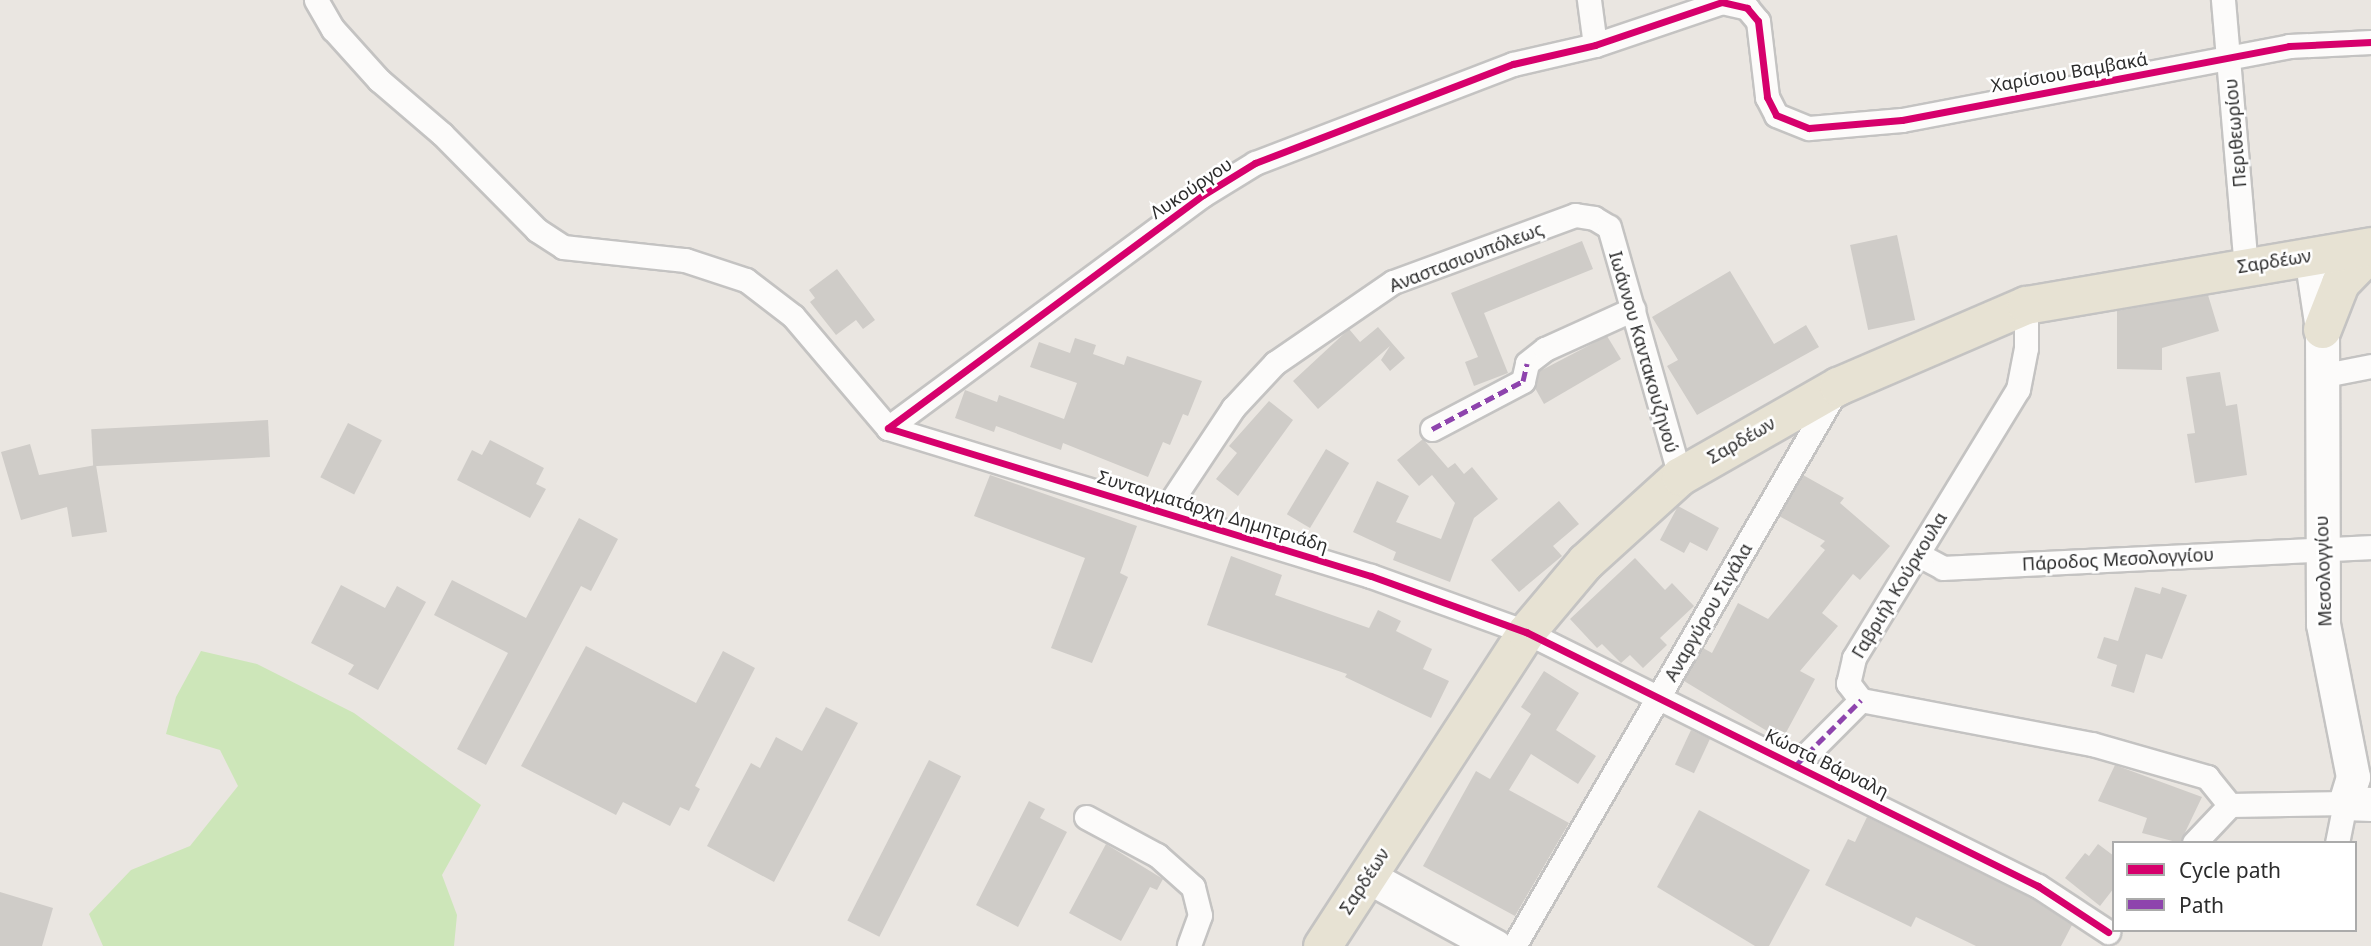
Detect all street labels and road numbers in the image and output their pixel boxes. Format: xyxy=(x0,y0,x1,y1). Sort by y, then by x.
street label: Χαρίσιου Βαμβακά xyxy=(1989,48,2149,96)
street label: Περιθεωρίου xyxy=(2219,78,2251,188)
street label: Λυκούργου xyxy=(1146,153,1236,223)
street label: Αναστασιουπόλεως xyxy=(1386,218,1546,296)
street label: Σαρδέων xyxy=(2236,245,2312,277)
street label: Ιωάννου Καντακουζηνού xyxy=(1605,249,1683,455)
street label: Σαρδέων xyxy=(1703,412,1779,468)
street label: Συνταγματάρχη Δημητριάδη xyxy=(1095,466,1331,556)
street label: Γαβριήλ Κούρκουλα xyxy=(1847,508,1951,662)
street label: Μεσολογγίου xyxy=(2310,515,2336,627)
street label: Αναργύρου Σιγάλα xyxy=(1660,539,1756,685)
street label: Πάροδος Μεσολογγίου xyxy=(2021,543,2215,575)
street label: Κώστα Βάρναλη xyxy=(1762,724,1892,802)
street label: Σαρδέων xyxy=(1335,844,1393,918)

